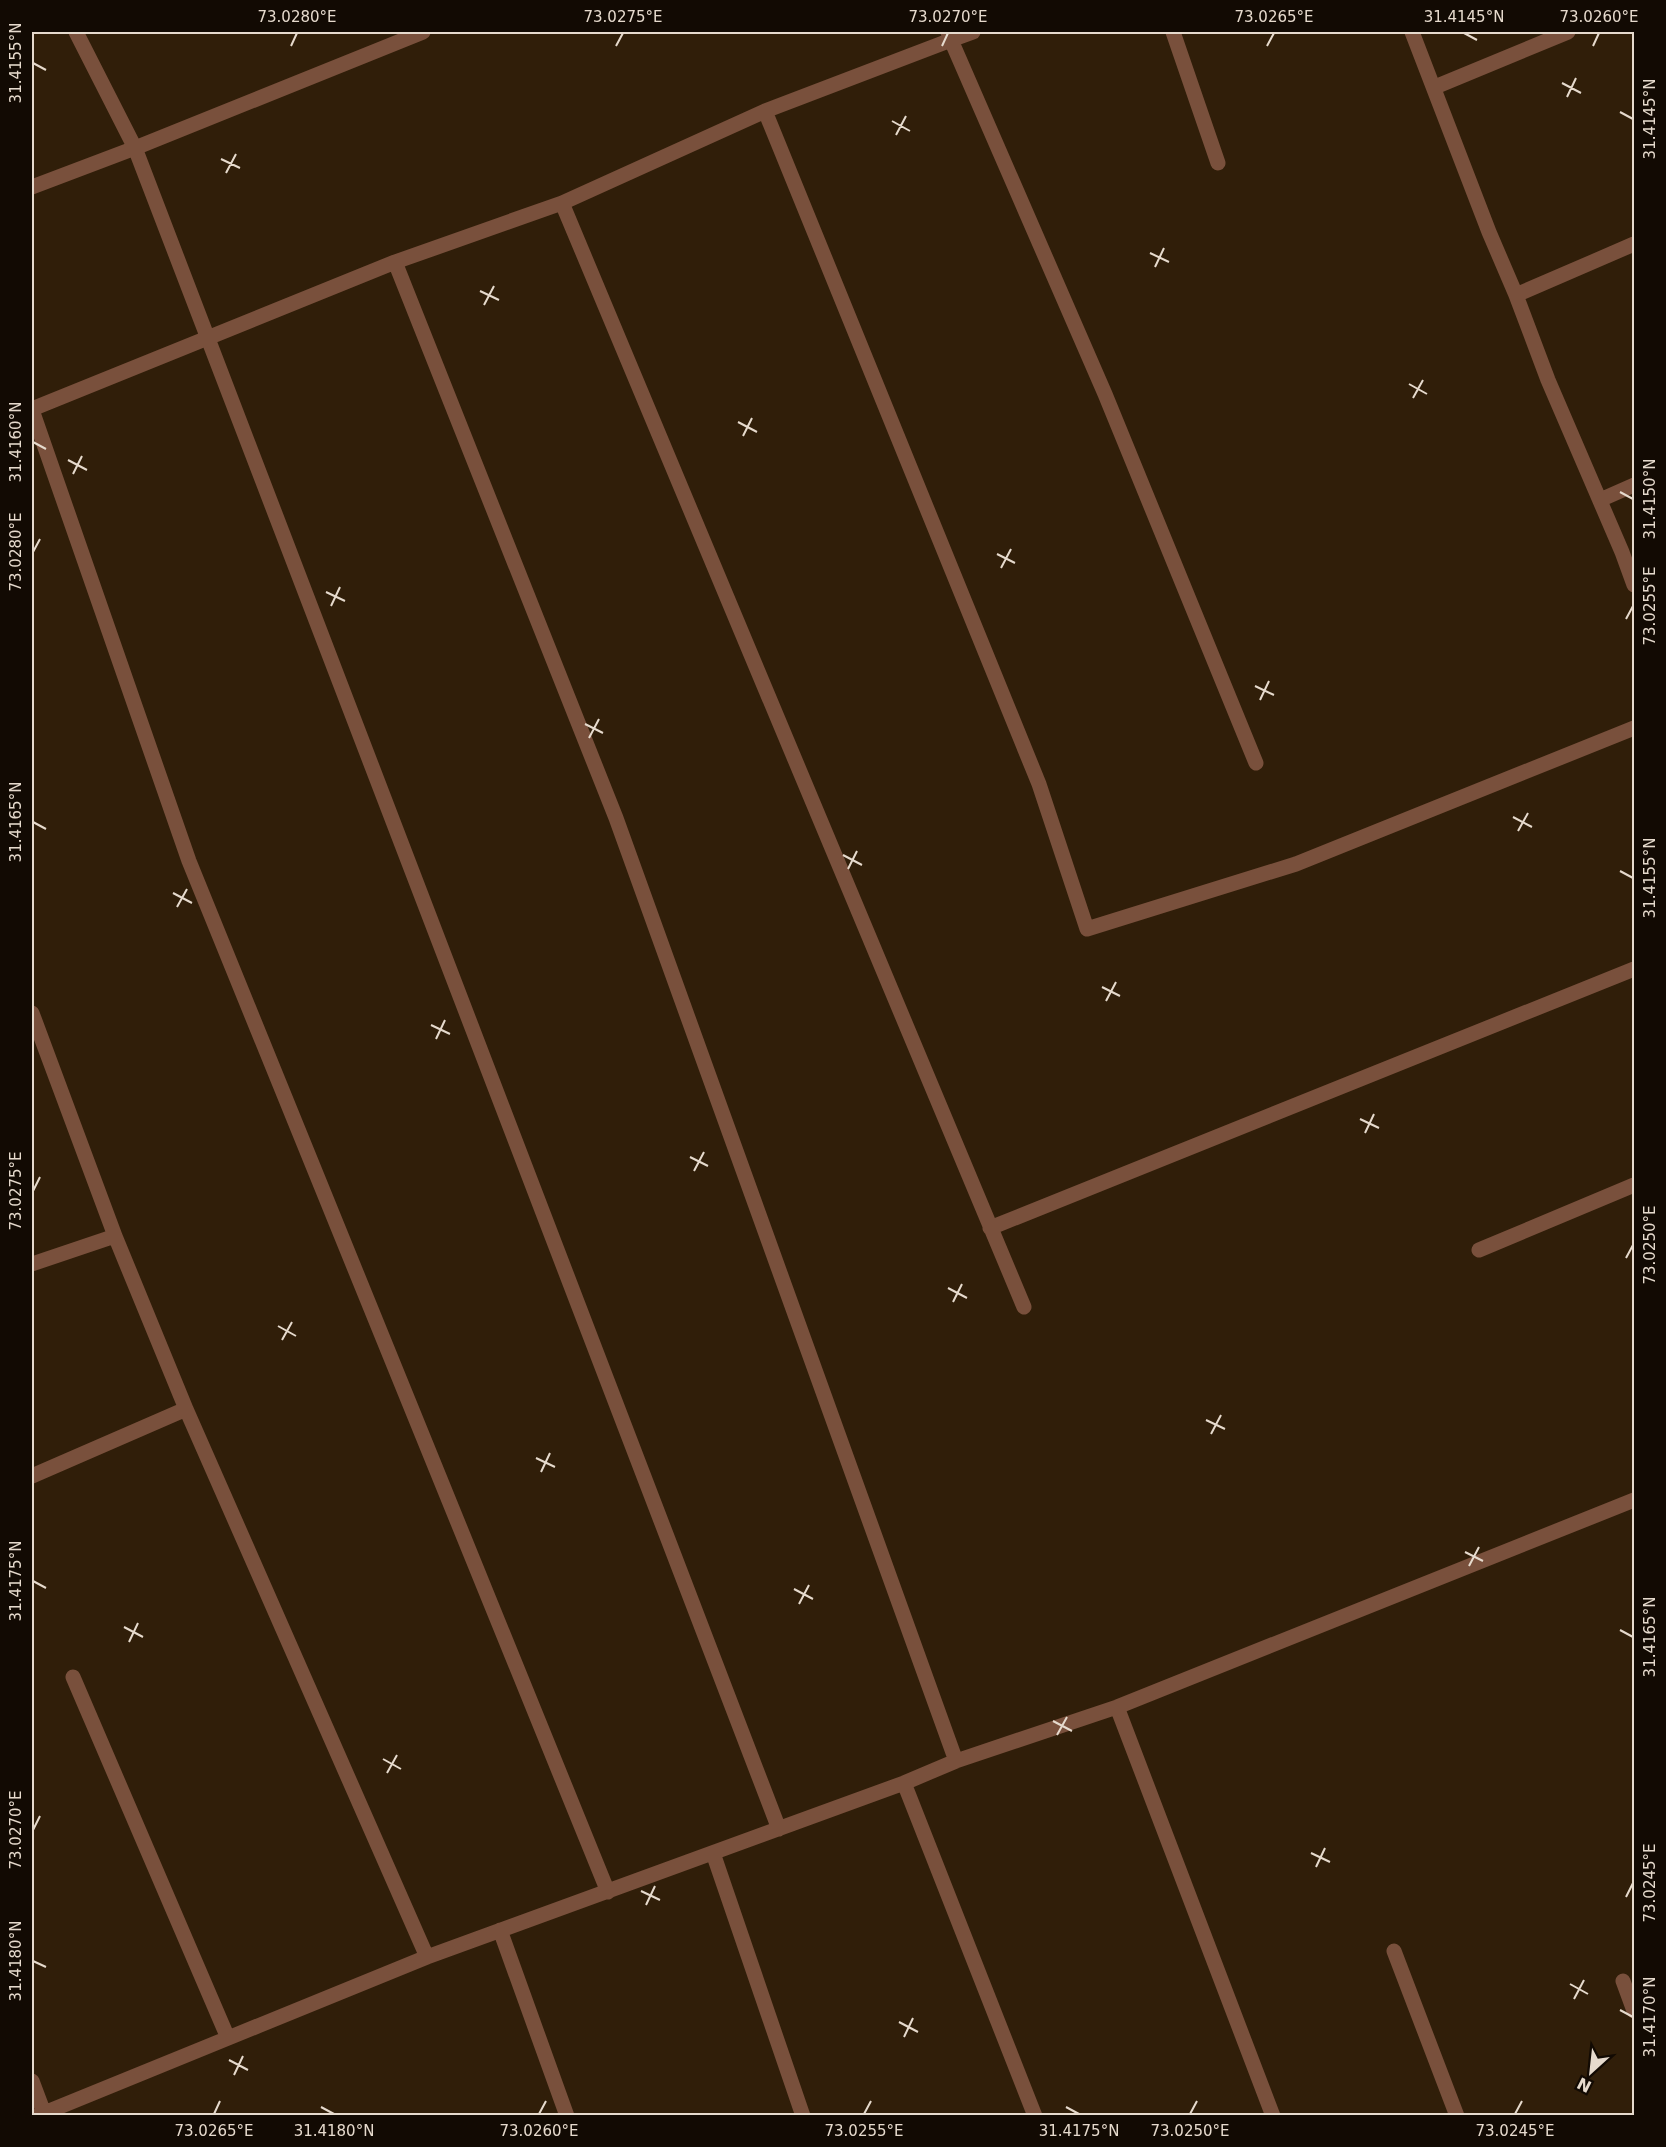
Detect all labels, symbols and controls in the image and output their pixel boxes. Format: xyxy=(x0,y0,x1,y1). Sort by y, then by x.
text: 73.0280°E xyxy=(257,8,337,26)
text: 73.0275°E xyxy=(583,8,663,26)
text: 73.0270°E xyxy=(908,8,988,26)
text: 73.0265°E xyxy=(1234,8,1314,26)
text: 31.4145°N xyxy=(1424,8,1504,26)
text: 73.0260°E xyxy=(1559,8,1639,26)
text: 31.4155°N xyxy=(7,23,25,103)
text: 31.4145°N xyxy=(1641,79,1659,159)
text: 31.4160°N xyxy=(7,402,25,482)
text: 31.4150°N xyxy=(1641,459,1659,539)
text: 73.0280°E xyxy=(7,512,25,592)
text: 73.0255°E xyxy=(1641,566,1659,646)
text: 31.4165°N xyxy=(7,782,25,862)
text: 31.4155°N xyxy=(1641,838,1659,918)
text: 73.0275°E xyxy=(7,1151,25,1231)
text: 73.0250°E xyxy=(1641,1205,1659,1285)
text: 31.4175°N xyxy=(7,1541,25,1621)
text: 31.4165°N xyxy=(1641,1597,1659,1677)
text: 73.0270°E xyxy=(7,1790,25,1870)
text: 73.0245°E xyxy=(1641,1843,1659,1923)
text: 31.4180°N xyxy=(7,1921,25,2001)
text: 31.4170°N xyxy=(1641,1977,1659,2057)
north arrow xyxy=(1561,2042,1621,2102)
text: N xyxy=(1574,2073,1595,2096)
text: 73.0265°E xyxy=(174,2122,254,2140)
text: 31.4180°N xyxy=(294,2122,374,2140)
text: 73.0260°E xyxy=(499,2122,579,2140)
text: 73.0255°E xyxy=(824,2122,904,2140)
text: 31.4175°N xyxy=(1039,2122,1119,2140)
text: 73.0250°E xyxy=(1150,2122,1230,2140)
text: 73.0245°E xyxy=(1475,2122,1555,2140)

